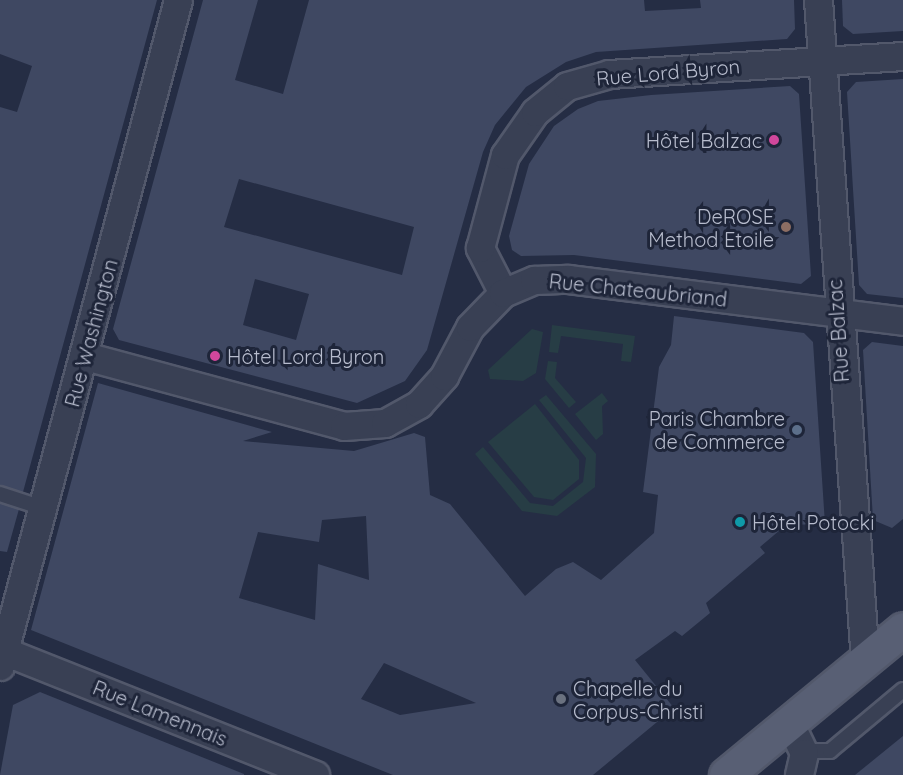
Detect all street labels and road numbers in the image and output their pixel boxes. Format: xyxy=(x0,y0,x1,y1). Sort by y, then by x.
street label: Rue Lord Byron xyxy=(595,54,741,90)
street label: Rue Washington xyxy=(60,256,122,410)
street label: Rue Chateaubriand xyxy=(548,269,728,311)
street label: Rue Balzac xyxy=(822,279,854,383)
street label: Rue Lamennais xyxy=(89,675,231,751)

